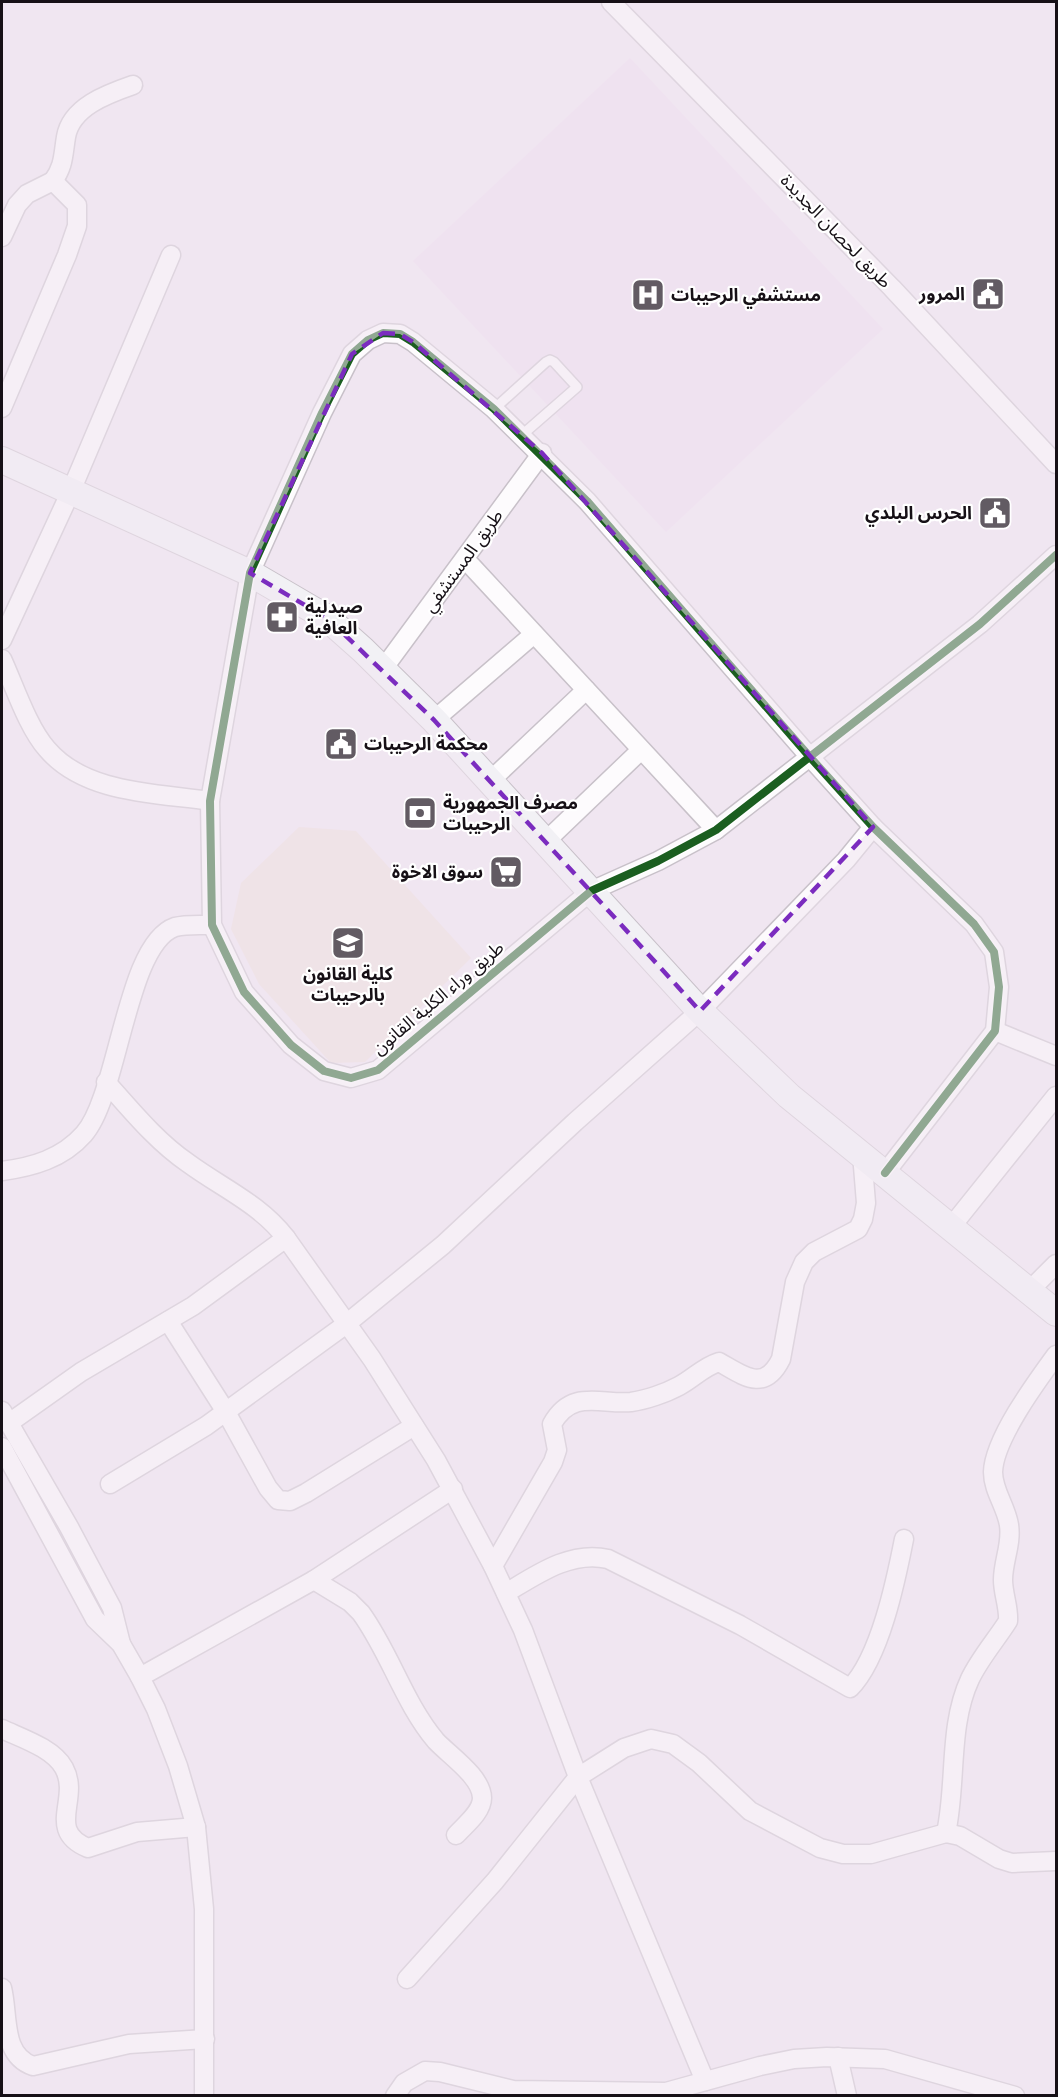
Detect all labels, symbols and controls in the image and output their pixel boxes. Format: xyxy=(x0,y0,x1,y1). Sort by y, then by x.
street label: طريق لحصان الجديدة xyxy=(776,169,897,293)
public building icon: المرور xyxy=(970,276,1006,312)
hospital icon: مستشفي الرحيبات xyxy=(630,277,666,313)
place label: المرور xyxy=(918,282,965,305)
place label: مستشفي الرحيبات xyxy=(671,283,821,309)
public building icon: الحرس البلدي xyxy=(977,495,1013,531)
place label: الحرس البلدي xyxy=(865,501,972,527)
street label: طريق المستشفي xyxy=(417,505,509,618)
place label: صيدلية العافية xyxy=(305,595,363,639)
pharmacy icon: صيدلية العافية xyxy=(264,599,300,635)
public building icon: محكمة الرحيبات xyxy=(323,726,359,762)
place label: محكمة الرحيبات xyxy=(364,732,488,755)
place label: مصرف الجمهورية الرحيبات xyxy=(443,791,578,835)
bank icon: مصرف الجمهورية الرحيبات xyxy=(402,795,438,831)
supermarket icon: سوق الاخوة xyxy=(488,854,524,890)
place label: سوق الاخوة xyxy=(392,860,483,883)
school or university icon: كلية القانون بالرحيبات xyxy=(330,925,366,961)
street label: طريق وراء الكلية القانون xyxy=(367,936,508,1059)
place label: كلية القانون بالرحيبات xyxy=(303,962,394,1006)

